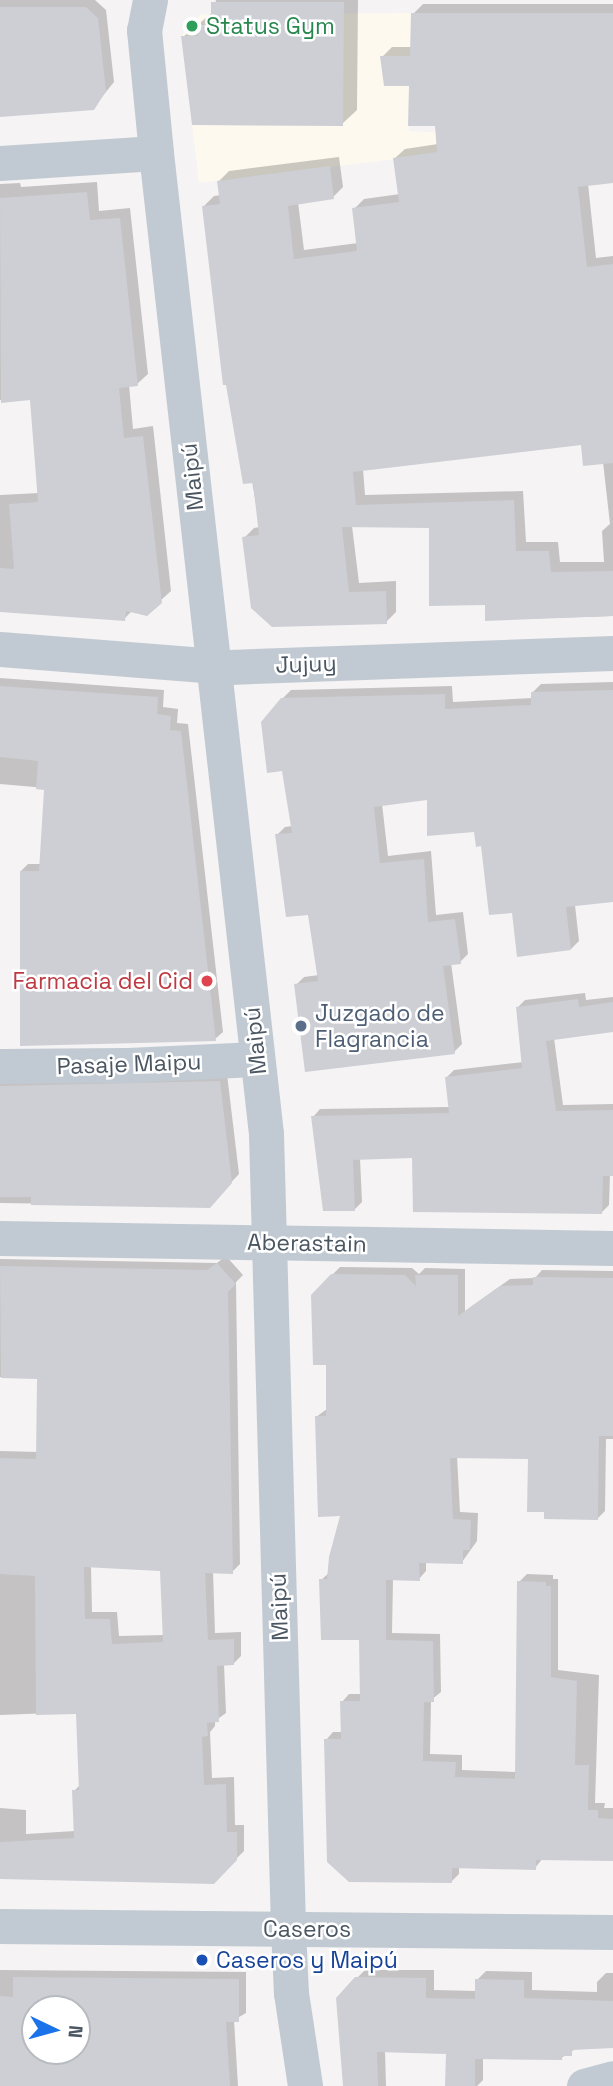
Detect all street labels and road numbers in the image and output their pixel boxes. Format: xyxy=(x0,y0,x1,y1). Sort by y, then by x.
street label: Maipú xyxy=(175,442,209,512)
street label: Jujuy xyxy=(275,649,337,679)
street label: Maipú xyxy=(238,1006,272,1076)
street label: Pasaje Maipu xyxy=(56,1048,202,1080)
street label: Aberastain xyxy=(247,1228,367,1258)
street label: Maipú xyxy=(264,1573,294,1641)
street label: Caseros xyxy=(263,1915,351,1943)

